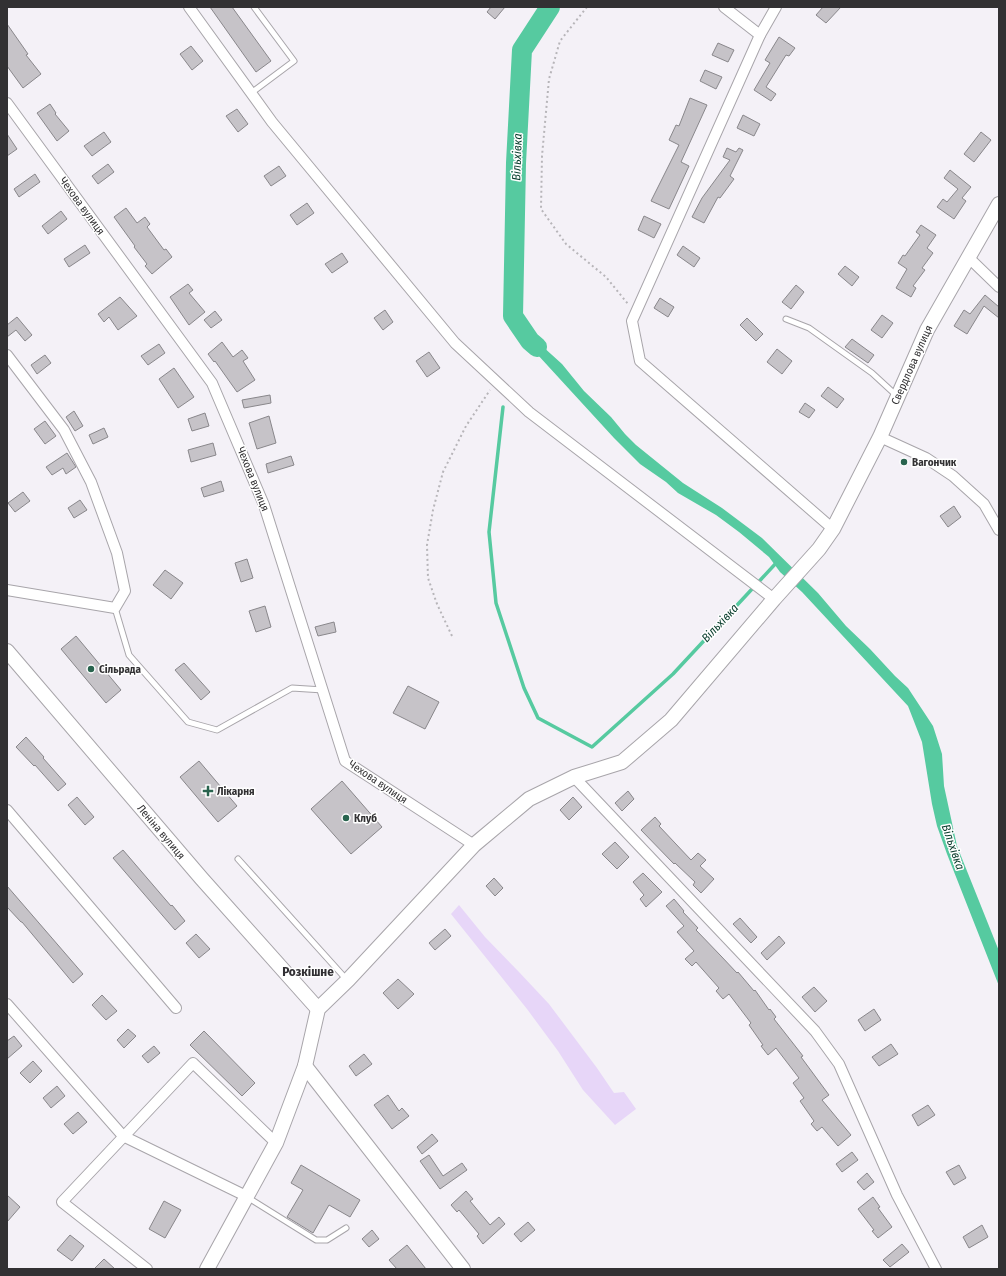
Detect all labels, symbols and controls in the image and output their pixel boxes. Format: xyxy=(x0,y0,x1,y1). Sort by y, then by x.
water label: Вільхівка xyxy=(509,133,525,181)
street label: Чехова вулиця xyxy=(57,175,107,237)
street label: Свердлова вулиця xyxy=(889,323,935,407)
street label: Чехова вулиця xyxy=(234,445,272,513)
place label: Вагончик xyxy=(912,456,957,469)
marker: Вагончик xyxy=(899,457,909,467)
water label: Вільхівка xyxy=(699,601,741,645)
place label: Сільрада xyxy=(99,663,141,676)
marker: Сільрада xyxy=(86,664,96,674)
street label: Чехова вулиця xyxy=(346,758,410,806)
marker: Лікарня xyxy=(202,785,214,797)
place label: Лікарня xyxy=(217,785,255,798)
street label: Леніна вулиця xyxy=(134,802,188,862)
place label: Клуб xyxy=(354,812,377,825)
marker: Клуб xyxy=(341,813,351,823)
water label: Вільхівка xyxy=(939,822,967,872)
district label: Розкішне xyxy=(282,964,334,979)

